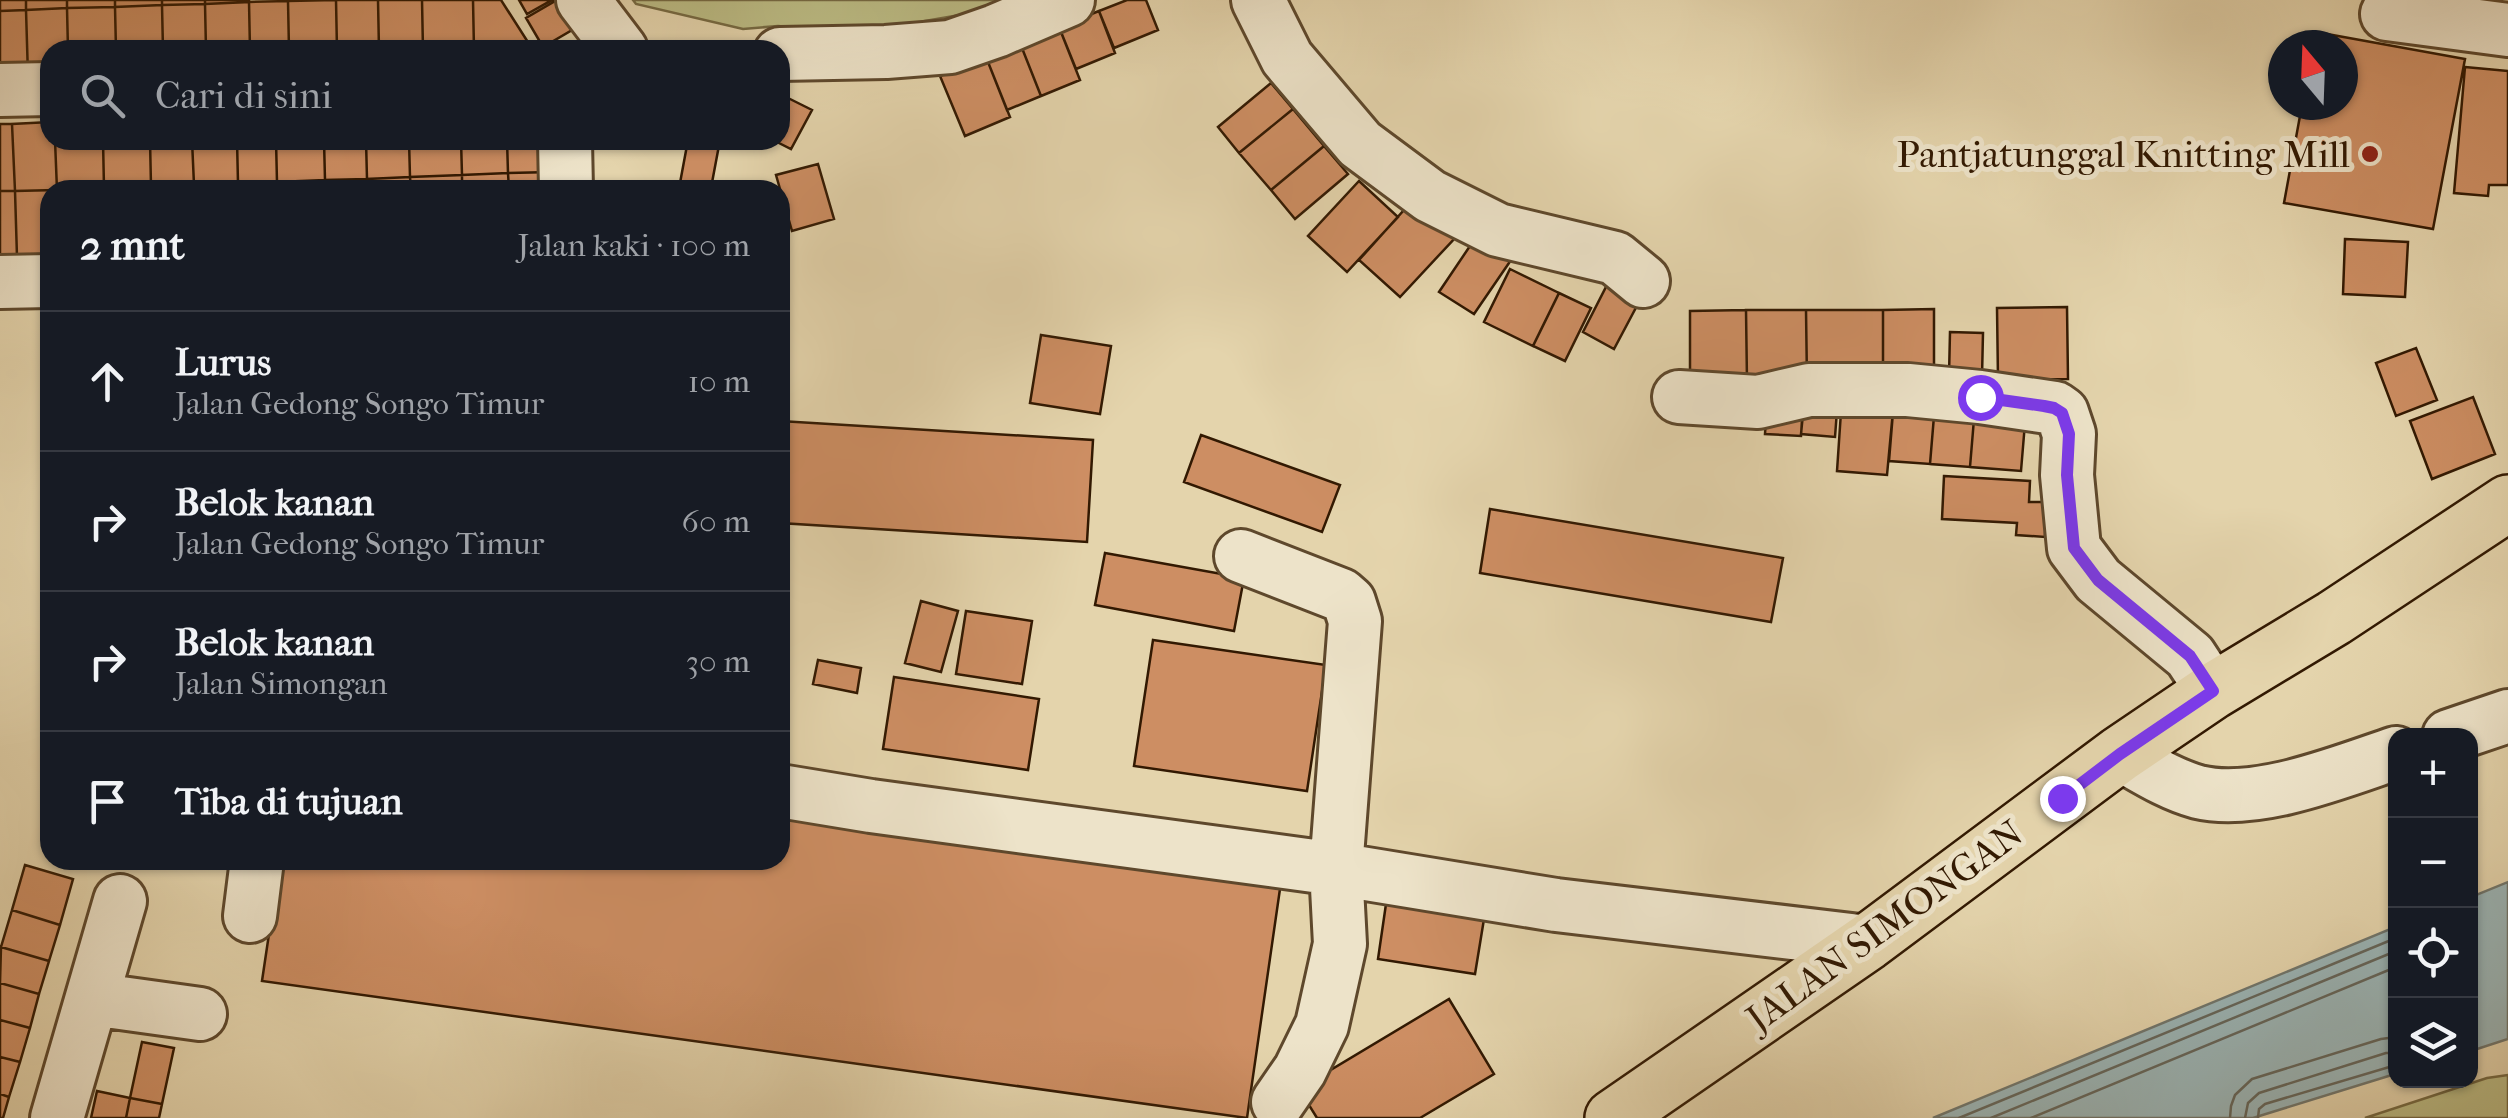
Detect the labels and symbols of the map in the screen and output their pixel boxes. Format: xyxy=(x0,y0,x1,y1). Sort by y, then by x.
north arrow xyxy=(2268,30,2358,120)
place label: Pantjatunggal Knitting Mill xyxy=(1897,132,2350,177)
marker: Pantjatunggal Knitting Mill xyxy=(2359,143,2381,165)
route start xyxy=(1958,375,2004,421)
route end xyxy=(2040,776,2086,822)
street label: JALAN SIMONGAN xyxy=(1736,810,2032,1043)

